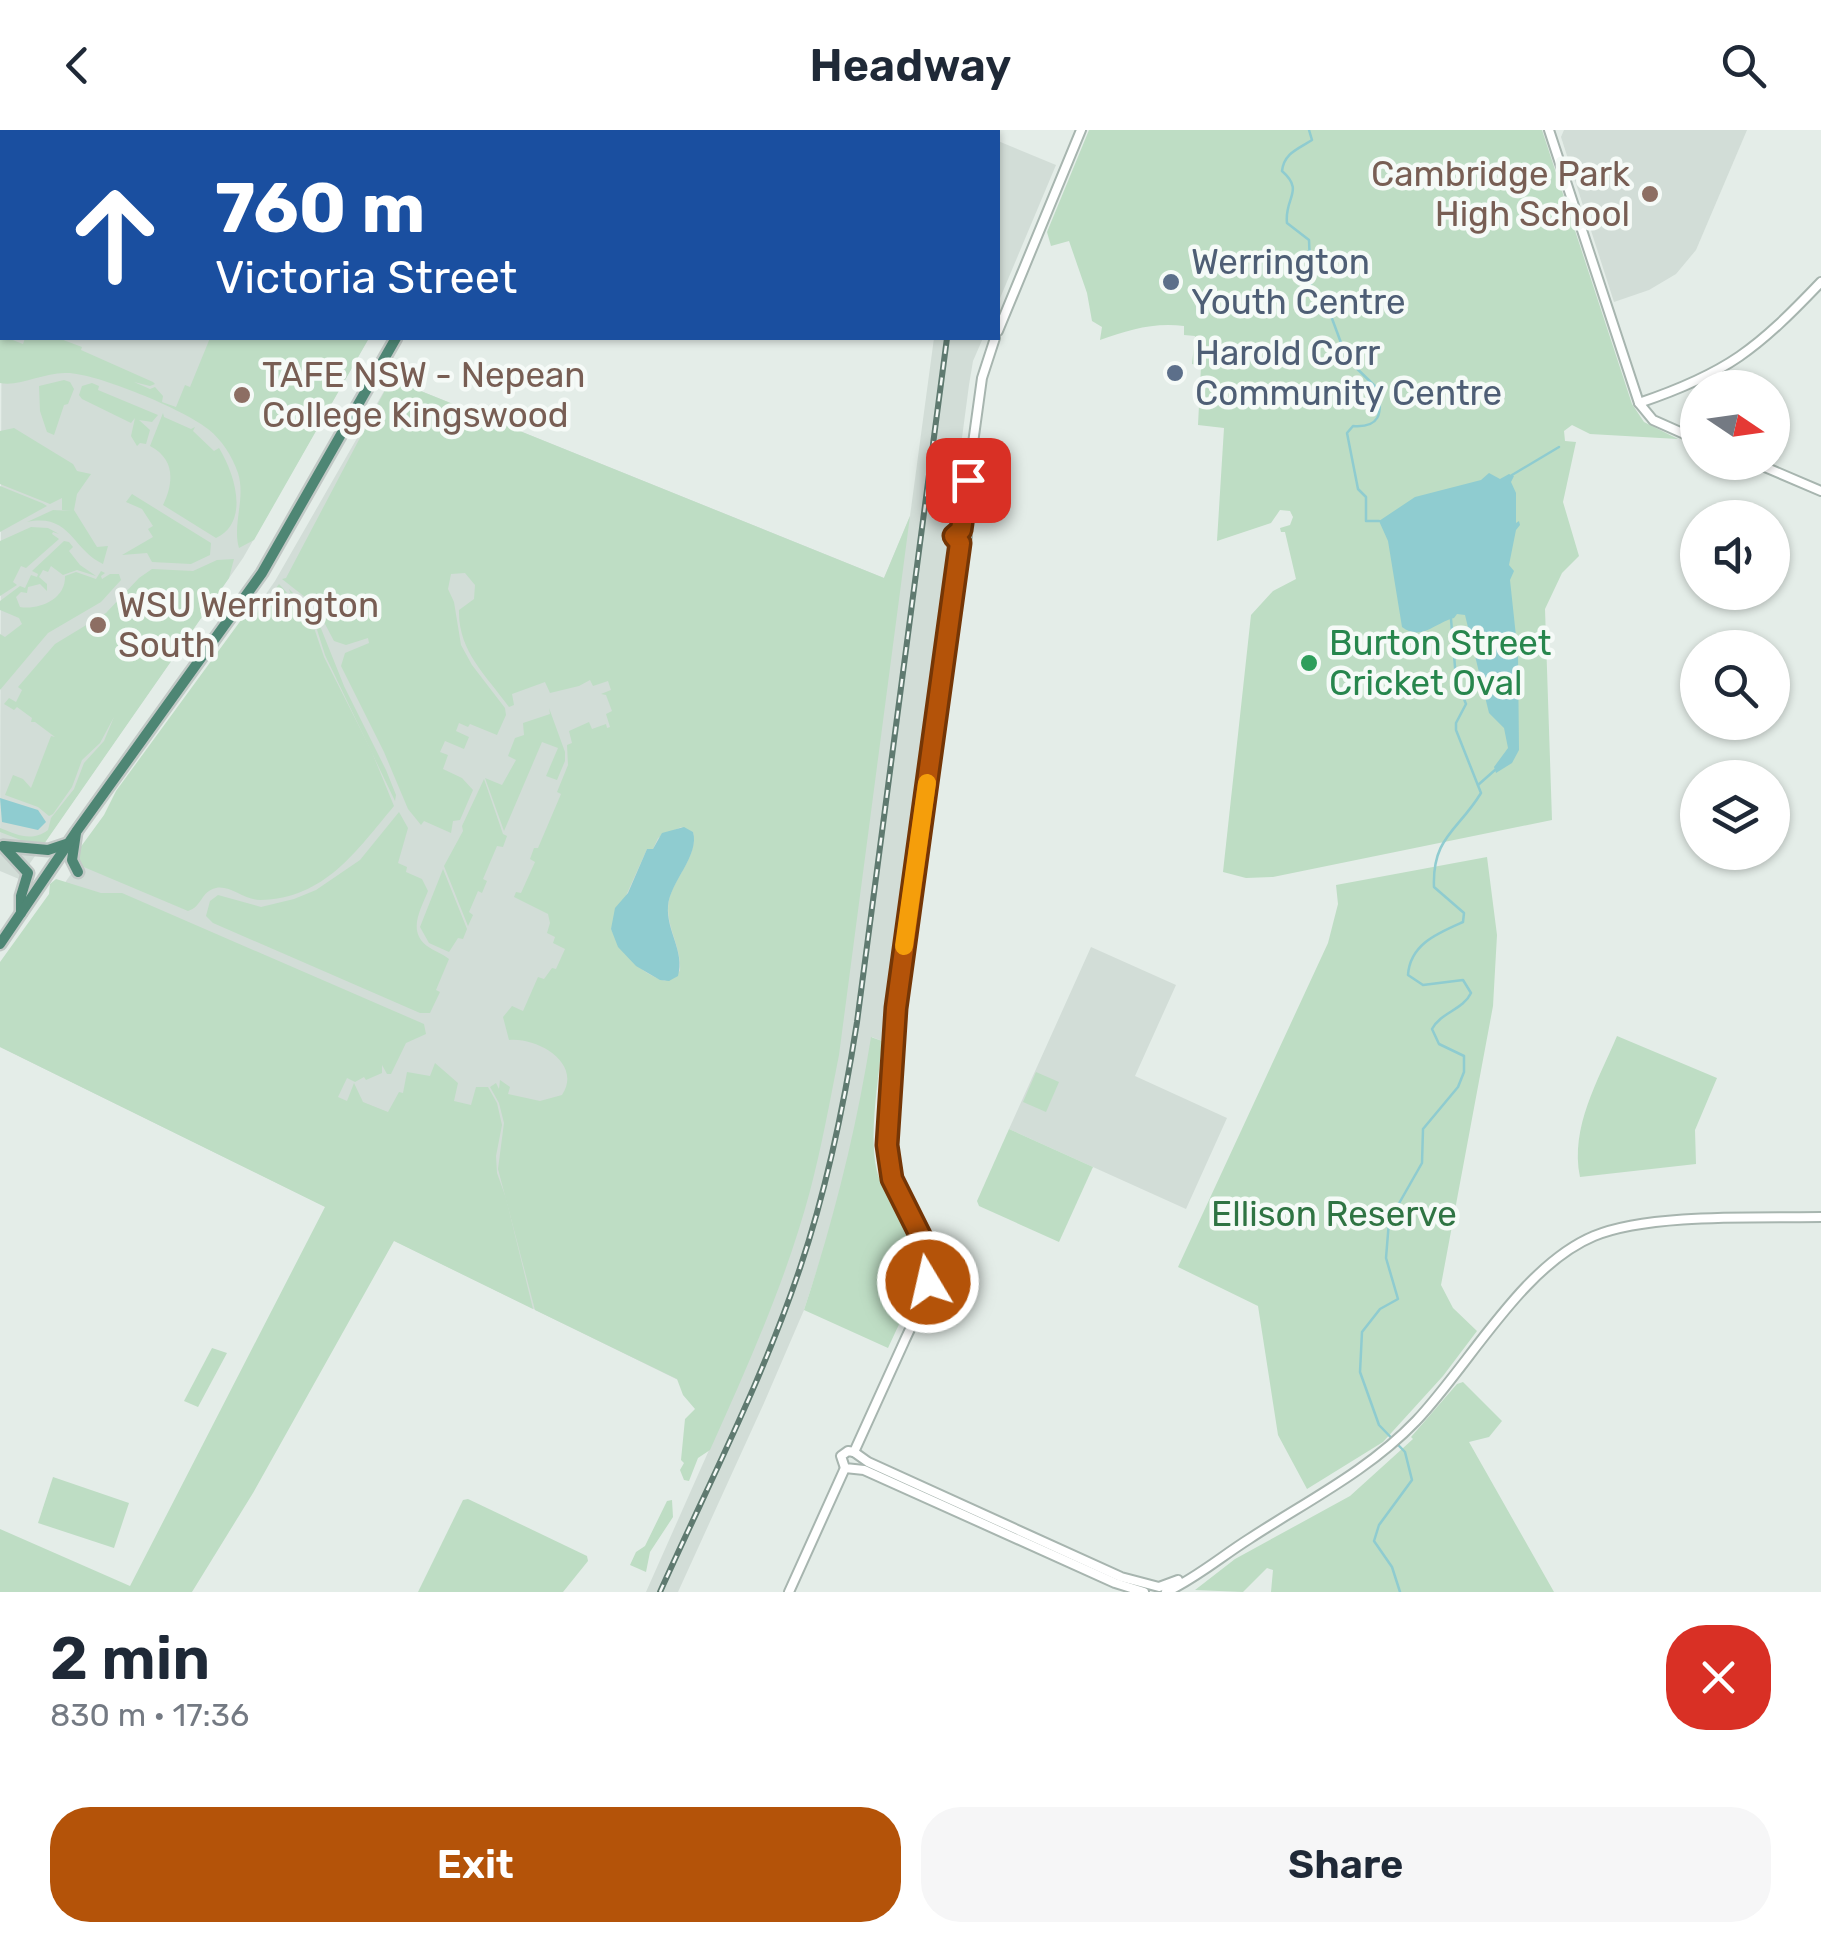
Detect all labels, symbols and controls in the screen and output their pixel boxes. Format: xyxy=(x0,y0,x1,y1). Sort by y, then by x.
icon: back xyxy=(50,38,105,93)
icon: search xyxy=(1716,38,1771,93)
text: Headway xyxy=(810,39,1011,92)
place label: Cambridge Park High School xyxy=(1371,153,1630,235)
text: 760 m xyxy=(215,167,425,250)
icon: ahead xyxy=(50,170,180,300)
marker: Cambridge Park High School xyxy=(1639,183,1661,205)
place label: Werrington Youth Centre xyxy=(1191,241,1406,323)
text: Victoria Street xyxy=(215,251,517,304)
marker: Werrington Youth Centre xyxy=(1160,271,1182,293)
place label: Harold Corr Community Centre xyxy=(1195,332,1502,414)
place label: TAFE NSW - Nepean College Kingswood xyxy=(262,354,586,436)
marker: Harold Corr Community Centre xyxy=(1164,362,1186,384)
north arrow xyxy=(1680,370,1790,480)
map controls xyxy=(1680,370,1790,870)
marker: TAFE NSW - Nepean College Kingswood xyxy=(231,384,253,406)
pin xyxy=(926,438,1011,523)
icon: arrive xyxy=(941,453,996,508)
button: sound xyxy=(1680,500,1790,610)
place label: WSU Werrington South xyxy=(118,584,379,666)
marker: WSU Werrington South xyxy=(87,614,109,636)
place label: Burton Street Cricket Oval xyxy=(1329,622,1552,704)
button: search xyxy=(1680,630,1790,740)
marker: Burton Street Cricket Oval xyxy=(1298,652,1320,674)
button: layers xyxy=(1680,760,1790,870)
park label: Ellison Reserve xyxy=(1211,1193,1457,1235)
position arrow xyxy=(876,1230,980,1334)
text: 2 min xyxy=(50,1623,210,1694)
button: close xyxy=(1666,1625,1771,1730)
text: 830 m · 17:36 xyxy=(50,1696,249,1734)
button: Exit xyxy=(50,1807,901,1922)
button: Share xyxy=(921,1807,1771,1922)

